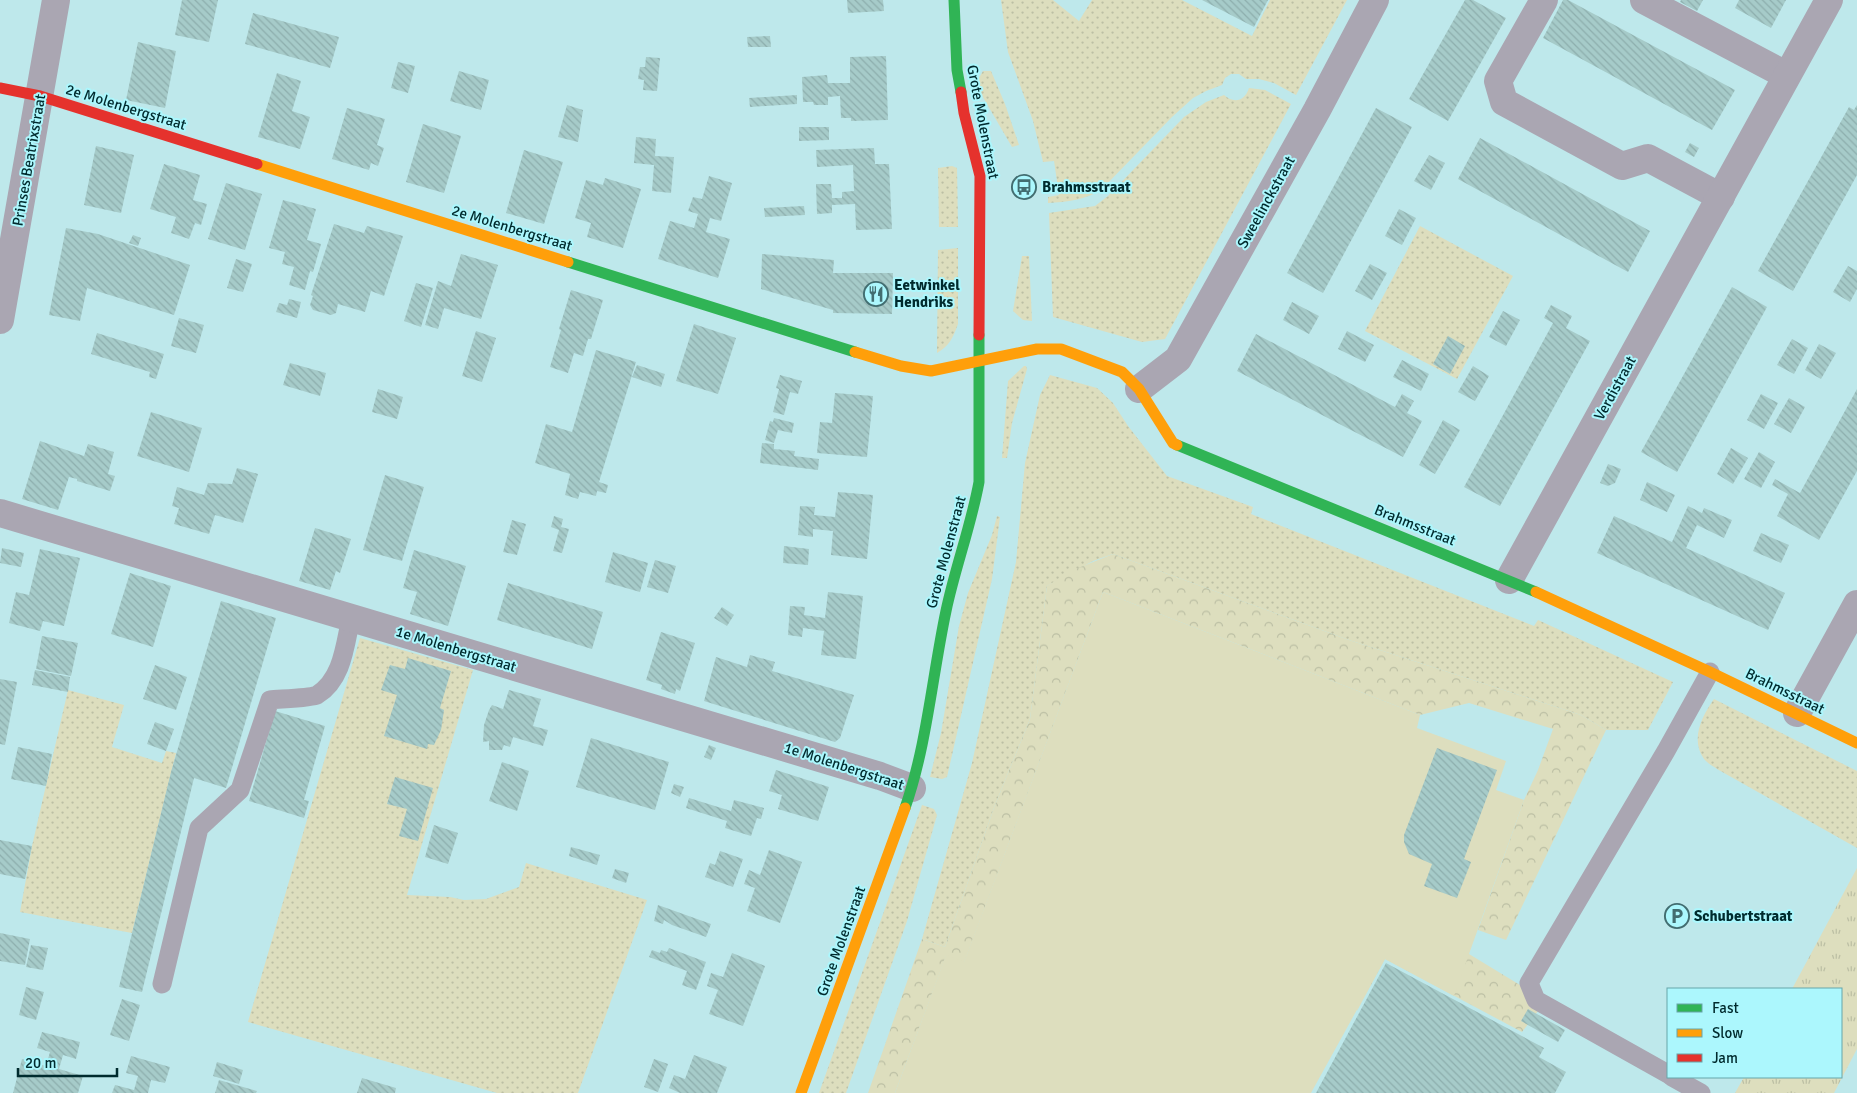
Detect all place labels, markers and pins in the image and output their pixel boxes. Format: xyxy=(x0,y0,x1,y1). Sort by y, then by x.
bus stop icon: Brahmsstraat xyxy=(1011,174,1037,200)
place label: Brahmsstraat xyxy=(1042,178,1131,196)
place label: Eetwinkel Hendriks xyxy=(894,276,960,311)
restaurant icon: Eetwinkel Hendriks xyxy=(863,281,889,307)
parking icon: Schubertstraat xyxy=(1664,903,1690,929)
place label: Schubertstraat xyxy=(1694,907,1793,925)

